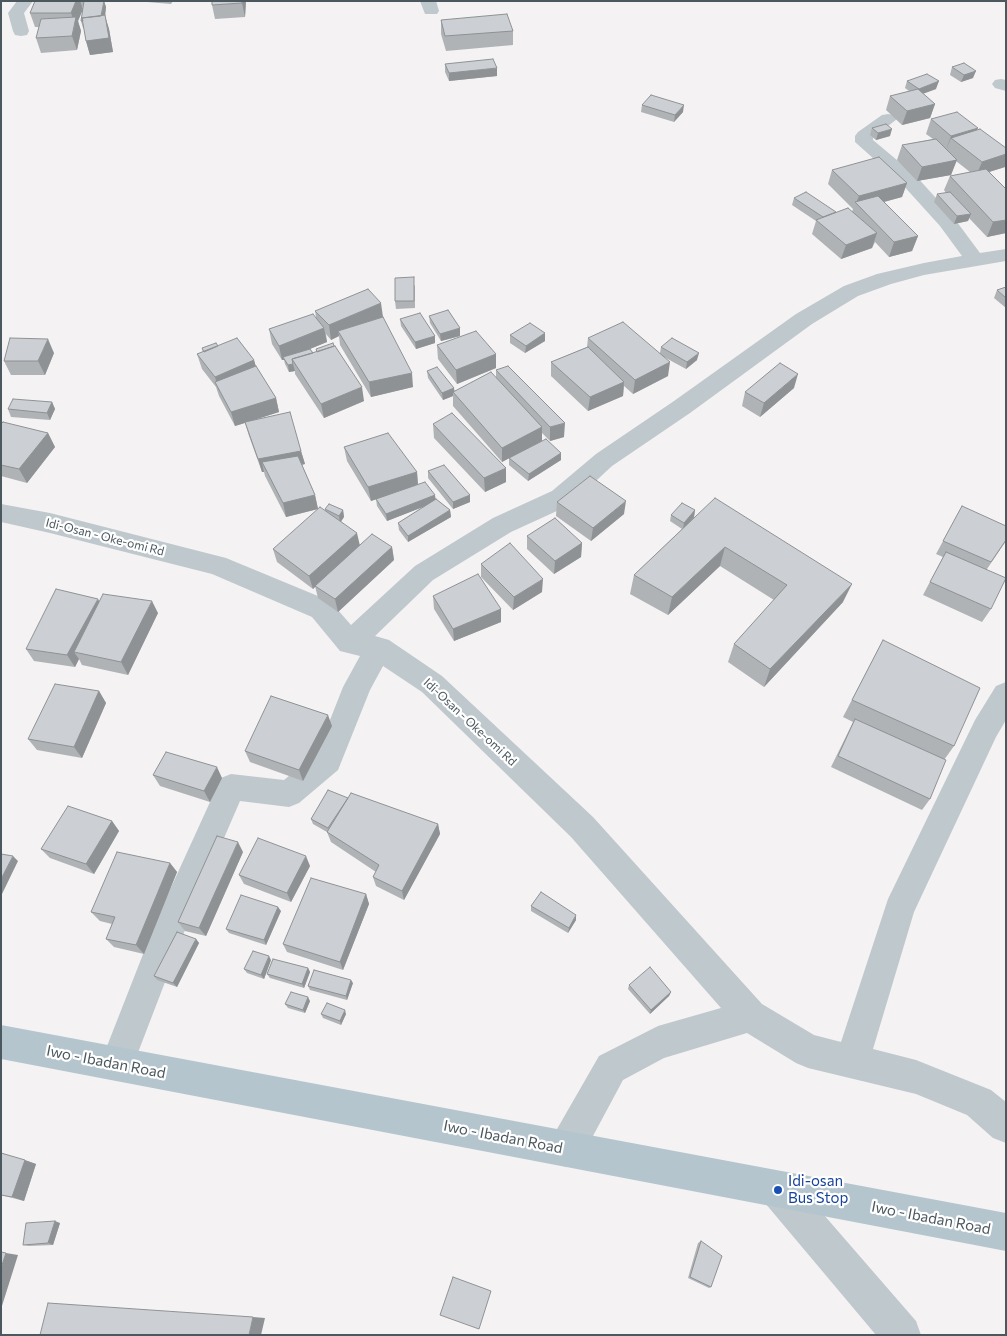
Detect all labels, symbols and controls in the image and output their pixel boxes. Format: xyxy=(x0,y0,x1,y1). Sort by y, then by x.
street label: Idi-Osan - Oke-omi Rd xyxy=(44,515,166,559)
street label: Idi-Osan - Oke-omi Rd xyxy=(421,675,519,769)
street label: Iwo - Ibadan Road xyxy=(45,1042,167,1082)
street label: Iwo - Ibadan Road xyxy=(442,1117,564,1157)
place label: Idi-osan Bus Stop xyxy=(788,1172,848,1207)
marker: Idi-osan Bus Stop xyxy=(772,1184,784,1196)
street label: Iwo - Ibadan Road xyxy=(870,1198,992,1238)

